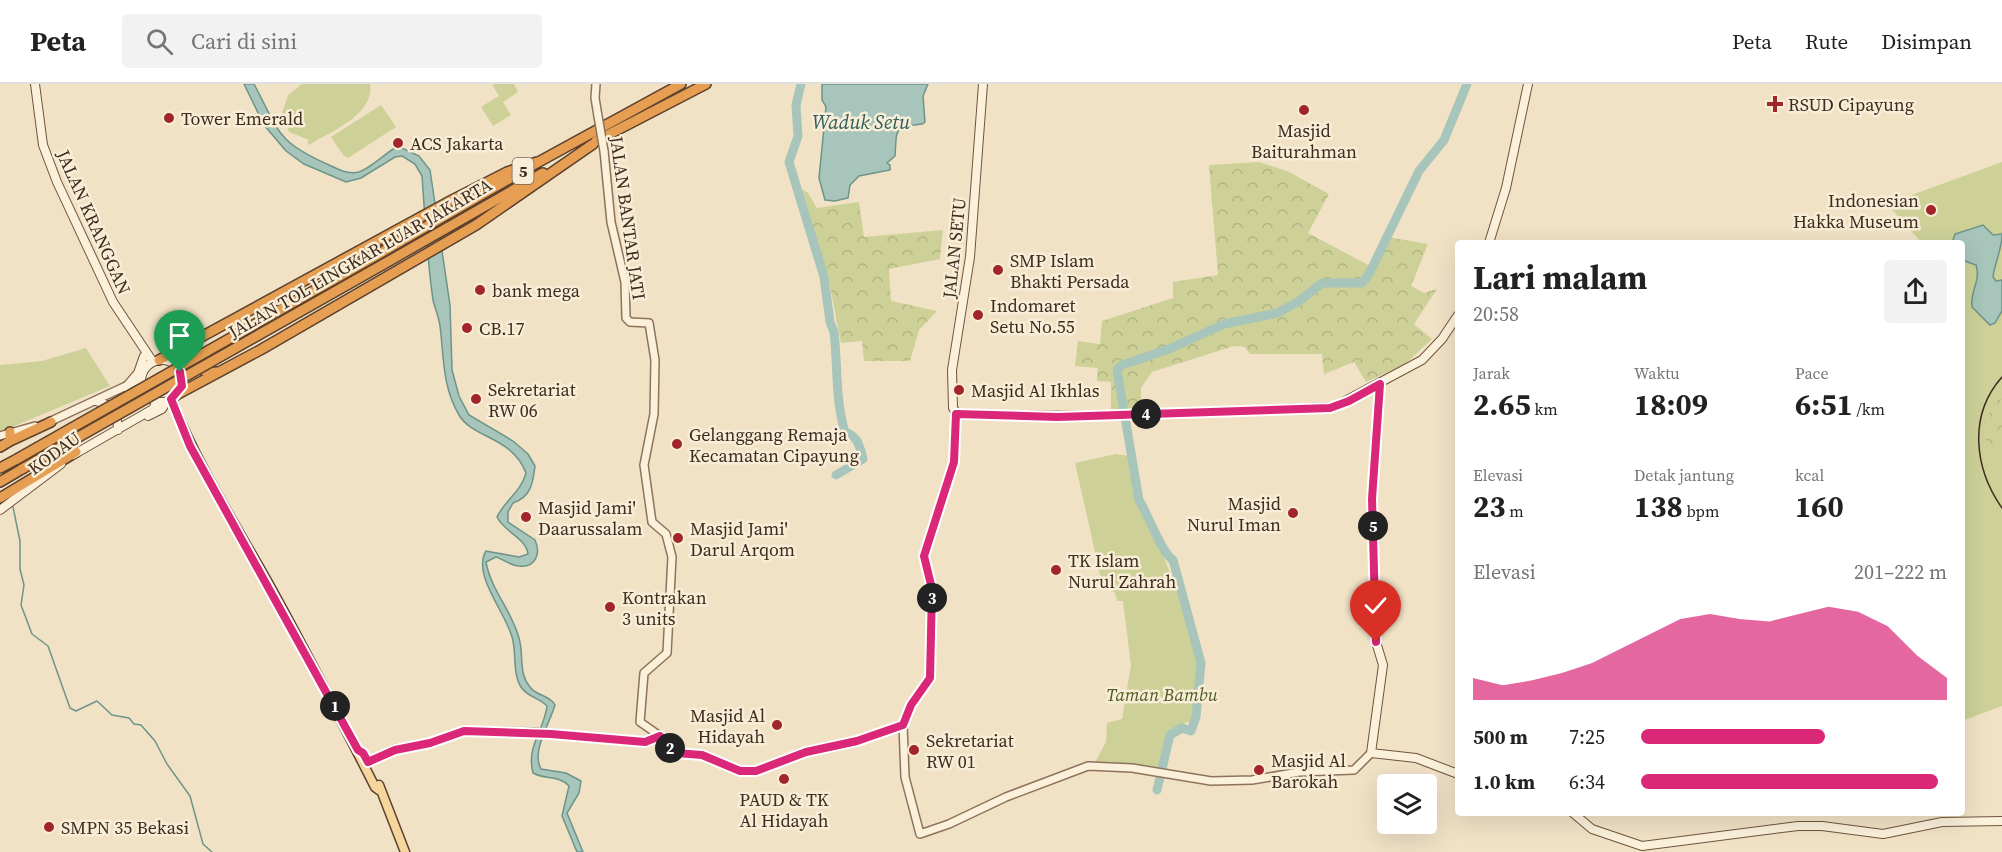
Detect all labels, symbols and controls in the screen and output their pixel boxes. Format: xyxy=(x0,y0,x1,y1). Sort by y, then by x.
search box xyxy=(122,14,542,68)
text: Peta xyxy=(30,22,86,60)
icon: search xyxy=(143,25,176,58)
text: Cari di sini xyxy=(191,26,297,56)
text: Peta xyxy=(1732,27,1772,56)
text: Rute xyxy=(1805,27,1848,56)
text: Disimpan xyxy=(1881,27,1972,56)
place label: RSUD Cipayung xyxy=(1788,92,1914,117)
marker: RSUD Cipayung xyxy=(1766,95,1784,113)
marker: Masjid Baiturahman xyxy=(1297,103,1311,117)
place label: Tower Emerald xyxy=(181,106,303,131)
water label: Waduk Setu xyxy=(812,108,911,136)
marker: Tower Emerald xyxy=(162,111,176,125)
place label: Masjid Baiturahman xyxy=(1251,118,1357,164)
place label: ACS Jakarta xyxy=(410,131,504,156)
street label: JALAN BANTAR JATI xyxy=(604,133,652,302)
marker: ACS Jakarta xyxy=(391,136,405,150)
street label: JALAN KRANGGAN xyxy=(50,145,137,298)
road number: 5 xyxy=(512,158,534,184)
street label: JALAN TOL LINGKAR LUAR JAKARTA xyxy=(223,172,497,345)
place label: Indonesian Hakka Museum xyxy=(1793,188,1919,234)
street label: JALAN SETU xyxy=(936,196,972,301)
marker: Indonesian Hakka Museum xyxy=(1924,203,1938,217)
place label: SMP Islam Bhakti Persada xyxy=(1010,248,1130,294)
text: Lari malam xyxy=(1473,255,1647,300)
button: share xyxy=(1884,260,1947,323)
marker: SMP Islam Bhakti Persada xyxy=(991,263,1005,277)
place label: bank mega xyxy=(492,278,581,303)
marker: bank mega xyxy=(473,283,487,297)
place label: Indomaret Setu No.55 xyxy=(990,293,1076,339)
text: 20:58 xyxy=(1473,300,1519,328)
marker: Indomaret Setu No.55 xyxy=(971,308,985,322)
pin xyxy=(154,310,205,372)
place label: CB.17 xyxy=(479,316,525,341)
icon: arrive xyxy=(163,319,196,352)
marker: CB.17 xyxy=(460,321,474,335)
text: Jarak xyxy=(1473,362,1510,384)
text: Waktu xyxy=(1634,362,1680,384)
text: Pace xyxy=(1795,362,1829,384)
place label: Sekretariat RW 06 xyxy=(488,377,576,423)
place label: Masjid Al Ikhlas xyxy=(971,378,1100,403)
marker: Masjid Al Ikhlas xyxy=(952,383,966,397)
text: 2.65 xyxy=(1473,384,1531,425)
text: 18:09 xyxy=(1634,384,1708,425)
text: 6:51 xyxy=(1795,384,1853,425)
marker: Sekretariat RW 06 xyxy=(469,392,483,406)
text: km xyxy=(1531,398,1558,420)
text: /km xyxy=(1853,398,1885,420)
pin: 4 xyxy=(1131,399,1161,429)
text: 4 xyxy=(1142,403,1150,425)
place label: Gelanggang Remaja Kecamatan Cipayung xyxy=(689,422,859,468)
street label: KODAU xyxy=(23,425,85,481)
marker: Gelanggang Remaja Kecamatan Cipayung xyxy=(670,437,684,451)
text: Elevasi xyxy=(1473,464,1523,486)
text: Detak jantung xyxy=(1634,464,1734,486)
text: kcal xyxy=(1795,464,1824,486)
text: 23 xyxy=(1473,486,1506,527)
text: 138 xyxy=(1634,486,1683,527)
text: 160 xyxy=(1795,486,1844,527)
place label: Masjid Nurul Iman xyxy=(1187,491,1281,537)
place label: Masjid Jami' Daarussalam xyxy=(538,495,642,541)
text: m xyxy=(1506,500,1524,522)
text: bpm xyxy=(1683,500,1719,522)
marker: Masjid Nurul Iman xyxy=(1286,506,1300,520)
marker: Masjid Jami' Daarussalam xyxy=(519,510,533,524)
pin: 5 xyxy=(1358,511,1388,541)
text: 5 xyxy=(1369,515,1377,537)
place label: Masjid Jami' Darul Arqom xyxy=(690,516,795,562)
marker: Masjid Jami' Darul Arqom xyxy=(671,531,685,545)
place label: TK Islam Nurul Zahrah xyxy=(1068,548,1176,594)
text: Elevasi xyxy=(1473,558,1536,586)
text: 201–222 m xyxy=(1854,558,1947,586)
marker: TK Islam Nurul Zahrah xyxy=(1049,563,1063,577)
pin xyxy=(1350,580,1401,642)
pin: 3 xyxy=(917,583,947,613)
place label: Kontrakan 3 units xyxy=(622,585,707,631)
text: 3 xyxy=(928,587,936,609)
icon: check xyxy=(1359,589,1392,622)
marker: Kontrakan 3 units xyxy=(603,600,617,614)
park label: Taman Bambu xyxy=(1106,682,1219,707)
pin: 1 xyxy=(320,691,350,721)
text: 1 xyxy=(331,695,339,717)
place label: Masjid Al Hidayah xyxy=(690,703,765,749)
marker: Masjid Al Hidayah xyxy=(770,718,784,732)
text: 500 m xyxy=(1473,723,1528,751)
text: 7:25 xyxy=(1569,723,1605,751)
place label: Sekretariat RW 01 xyxy=(926,728,1014,774)
pin: 2 xyxy=(655,733,685,763)
text: 2 xyxy=(666,737,674,759)
marker: Sekretariat RW 01 xyxy=(907,743,921,757)
place label: Masjid Al Barokah xyxy=(1271,748,1346,794)
marker: Masjid Al Barokah xyxy=(1252,763,1266,777)
text: 1.0 km xyxy=(1473,768,1535,796)
text: 6:34 xyxy=(1569,768,1605,796)
marker: PAUD & TK Al Hidayah xyxy=(777,772,791,786)
map controls xyxy=(1377,774,1437,834)
button: layers xyxy=(1377,774,1437,834)
place label: PAUD & TK Al Hidayah xyxy=(739,787,829,833)
place label: SMPN 35 Bekasi xyxy=(61,815,189,840)
marker: SMPN 35 Bekasi xyxy=(42,820,56,834)

